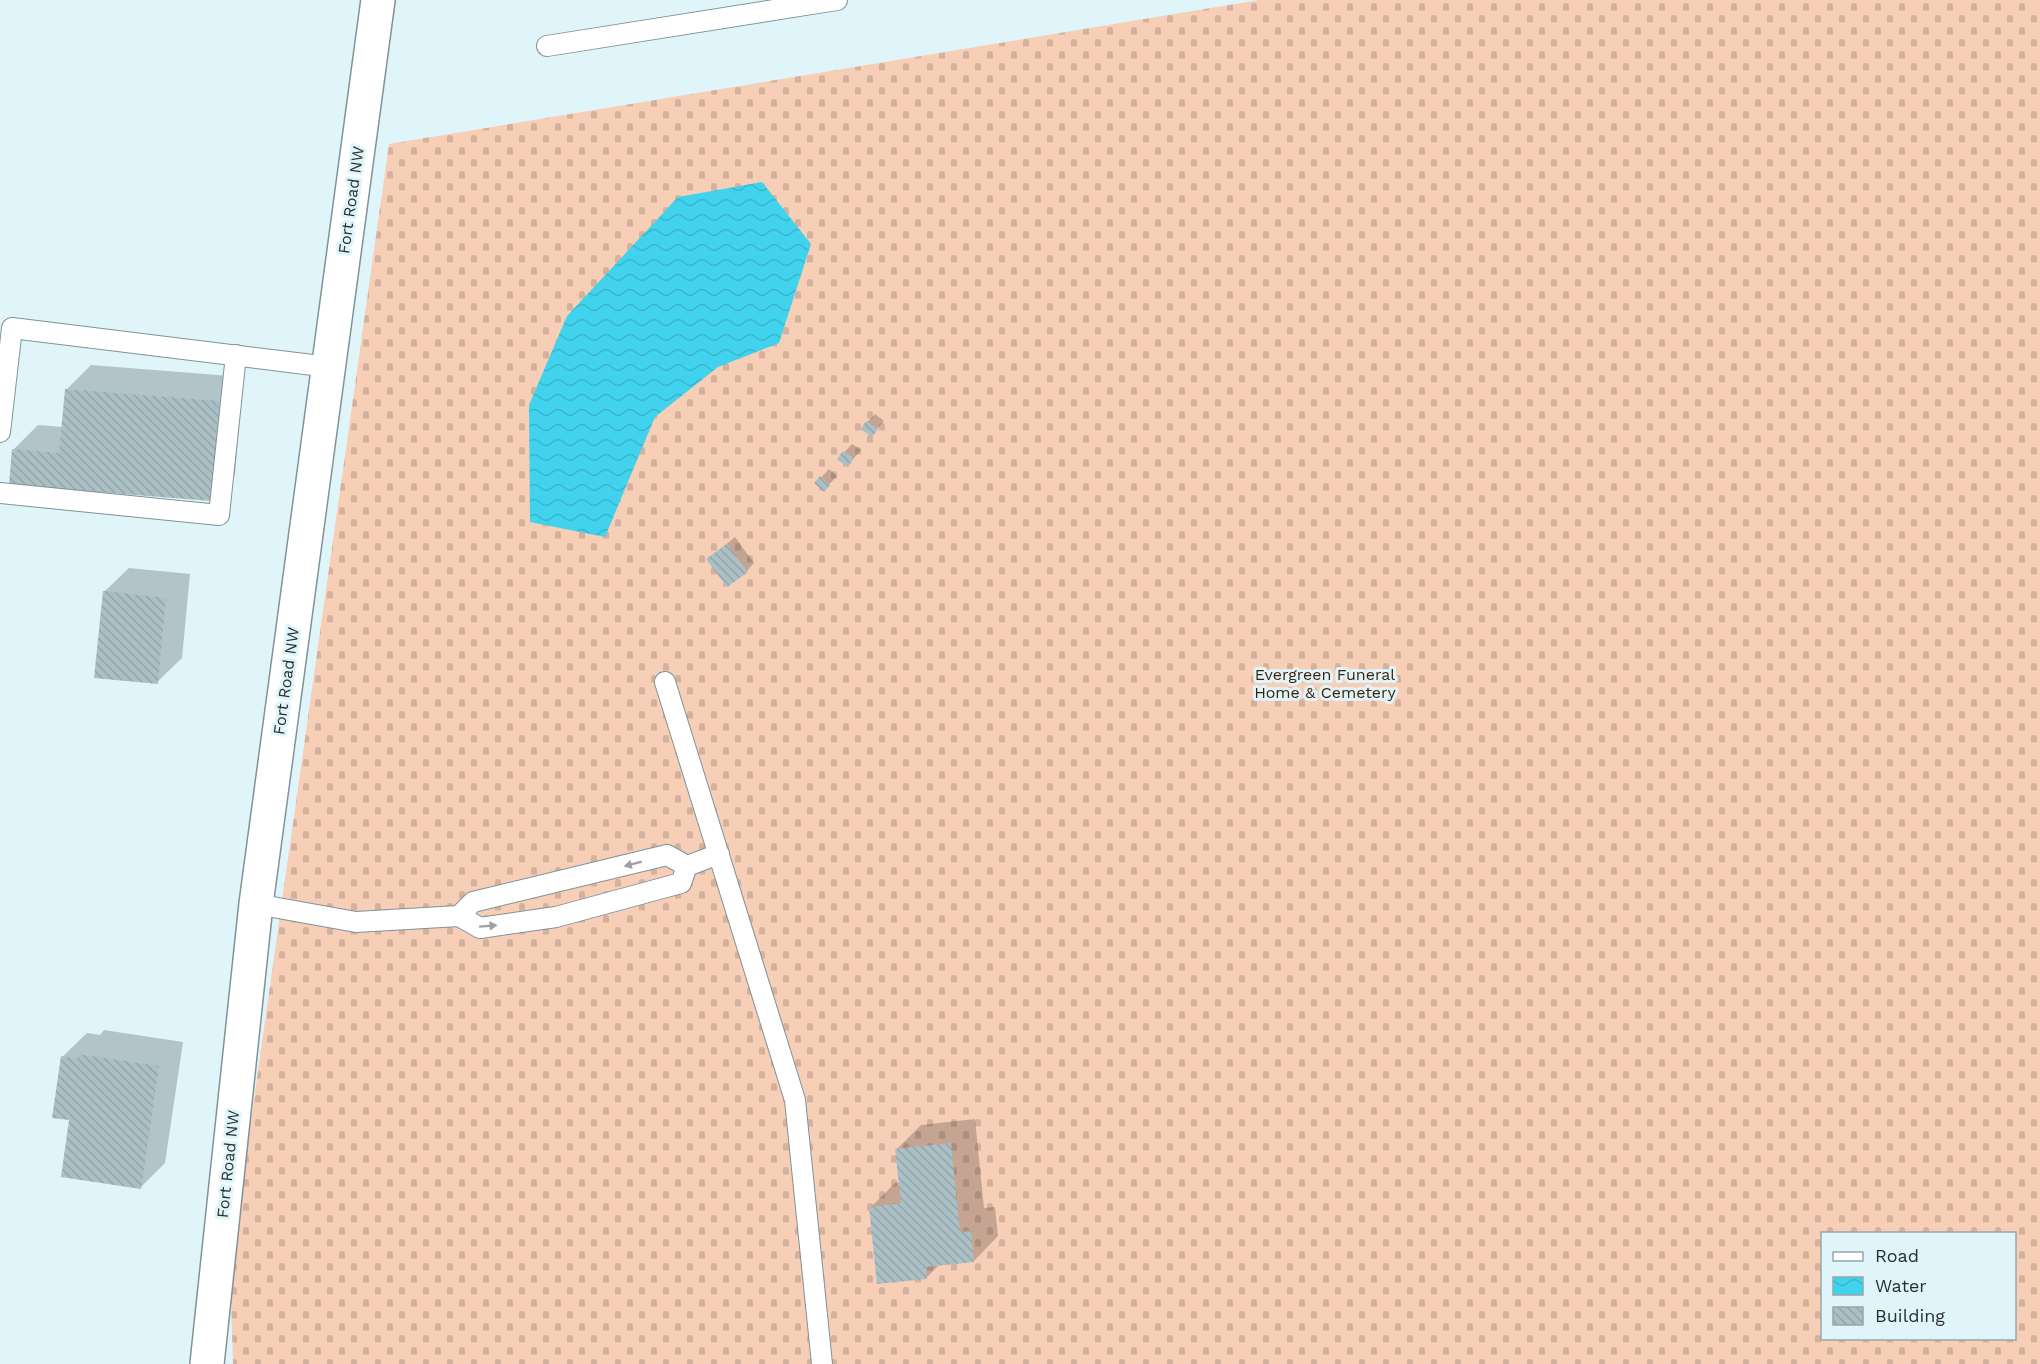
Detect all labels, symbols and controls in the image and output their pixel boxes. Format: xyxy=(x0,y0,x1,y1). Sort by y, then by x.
street label: Fort Road NW xyxy=(334,145,368,255)
street label: Fort Road NW xyxy=(269,626,303,736)
park label: Evergreen Funeral Home & Cemetery xyxy=(1254,665,1397,702)
one-way arrow xyxy=(624,860,642,869)
one-way arrow xyxy=(479,921,498,931)
street label: Fort Road NW xyxy=(213,1109,243,1219)
legend xyxy=(1821,1232,2016,1340)
text: Road xyxy=(1875,1245,1919,1266)
text: Water xyxy=(1875,1275,1927,1296)
text: Building xyxy=(1875,1305,1945,1326)

